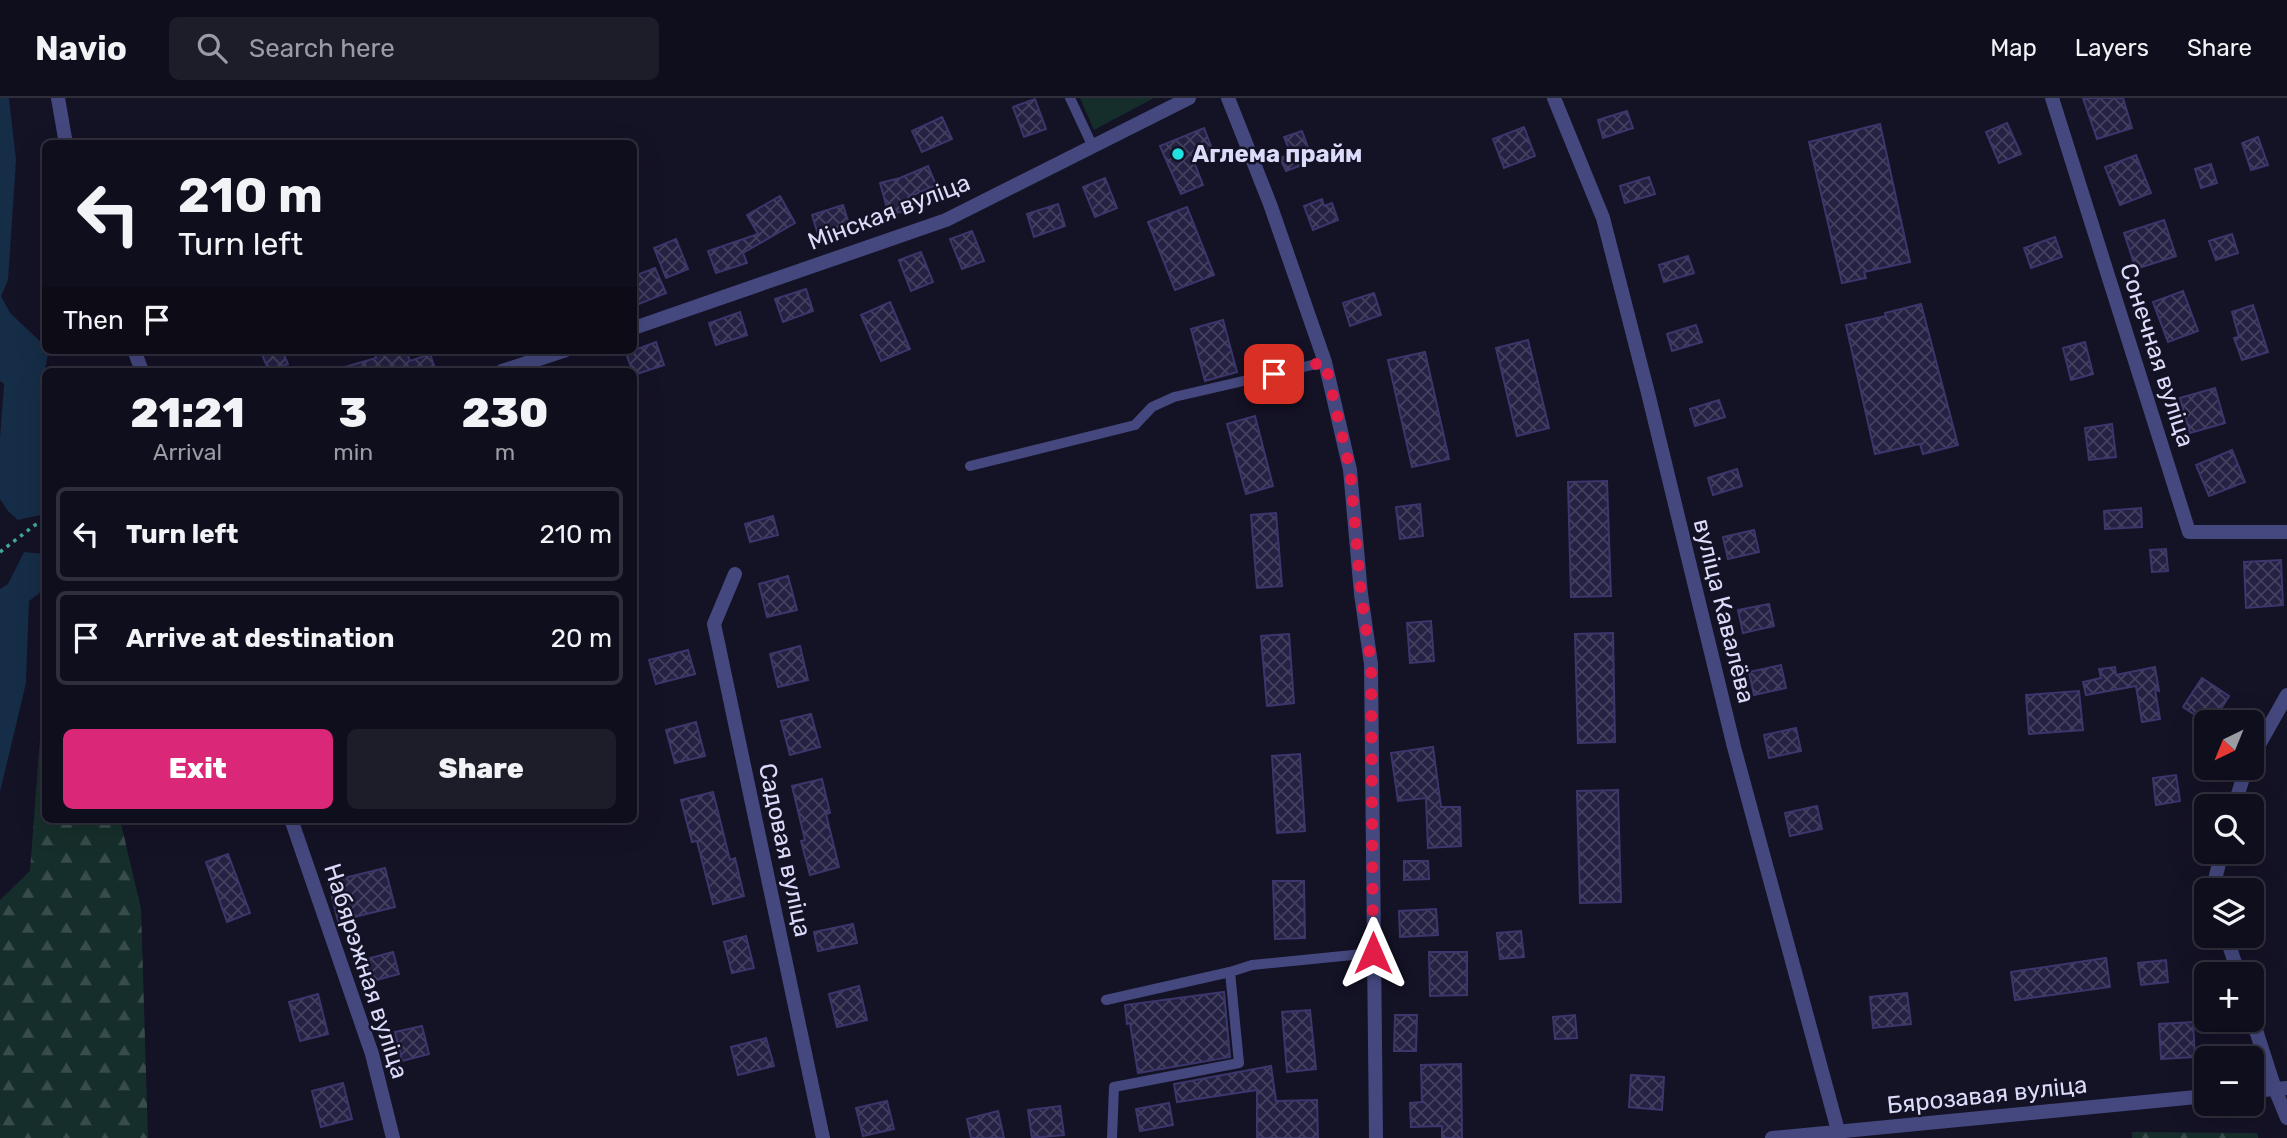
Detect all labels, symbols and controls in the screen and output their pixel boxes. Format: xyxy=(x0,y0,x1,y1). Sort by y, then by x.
search box xyxy=(169,17,659,80)
text: Navio xyxy=(35,29,127,68)
icon: search xyxy=(193,29,231,67)
text: Search here xyxy=(249,33,395,64)
text: Map xyxy=(1990,34,2037,62)
text: Layers xyxy=(2075,34,2149,62)
text: Share xyxy=(2187,34,2252,62)
place label: Аглема прайм xyxy=(1192,140,1362,168)
marker: Аглема прайм xyxy=(1170,146,1186,162)
text: 210 m xyxy=(178,166,323,224)
icon: left xyxy=(63,168,154,259)
street label: Мінская вуліца xyxy=(804,168,974,256)
text: Turn left xyxy=(178,225,303,263)
street label: Сонечная вуліца xyxy=(2114,260,2200,450)
icon: arrive xyxy=(138,301,176,339)
text: Then xyxy=(63,305,124,336)
pin xyxy=(1244,344,1304,404)
icon: arrive xyxy=(1255,355,1293,393)
text: 21:21 xyxy=(131,388,245,438)
text: 3 xyxy=(339,388,368,438)
text: 230 xyxy=(462,388,548,438)
text: Arrival xyxy=(153,438,222,466)
text: min xyxy=(333,438,373,466)
text: m xyxy=(495,438,515,466)
icon: left xyxy=(67,515,105,553)
street label: вуліца Кавалёва xyxy=(1688,516,1760,706)
text: Turn left xyxy=(126,519,238,550)
text: 210 m xyxy=(540,519,612,550)
icon: arrive xyxy=(67,619,105,657)
text: Arrive at destination xyxy=(126,623,394,654)
text: 20 m xyxy=(551,623,612,654)
north arrow xyxy=(2194,710,2264,780)
map controls xyxy=(2194,710,2264,1116)
button: Exit xyxy=(63,729,333,809)
button: Share xyxy=(347,729,616,809)
street label: Садовая вуліца xyxy=(753,761,817,939)
button: search xyxy=(2194,794,2264,864)
street label: Набярэжная вуліца xyxy=(318,860,414,1082)
button: layers xyxy=(2194,878,2264,948)
position arrow xyxy=(1336,916,1410,990)
button: + xyxy=(2194,962,2264,1032)
button: − xyxy=(2194,1046,2264,1116)
street label: Бярозавая вуліца xyxy=(1885,1071,2089,1119)

